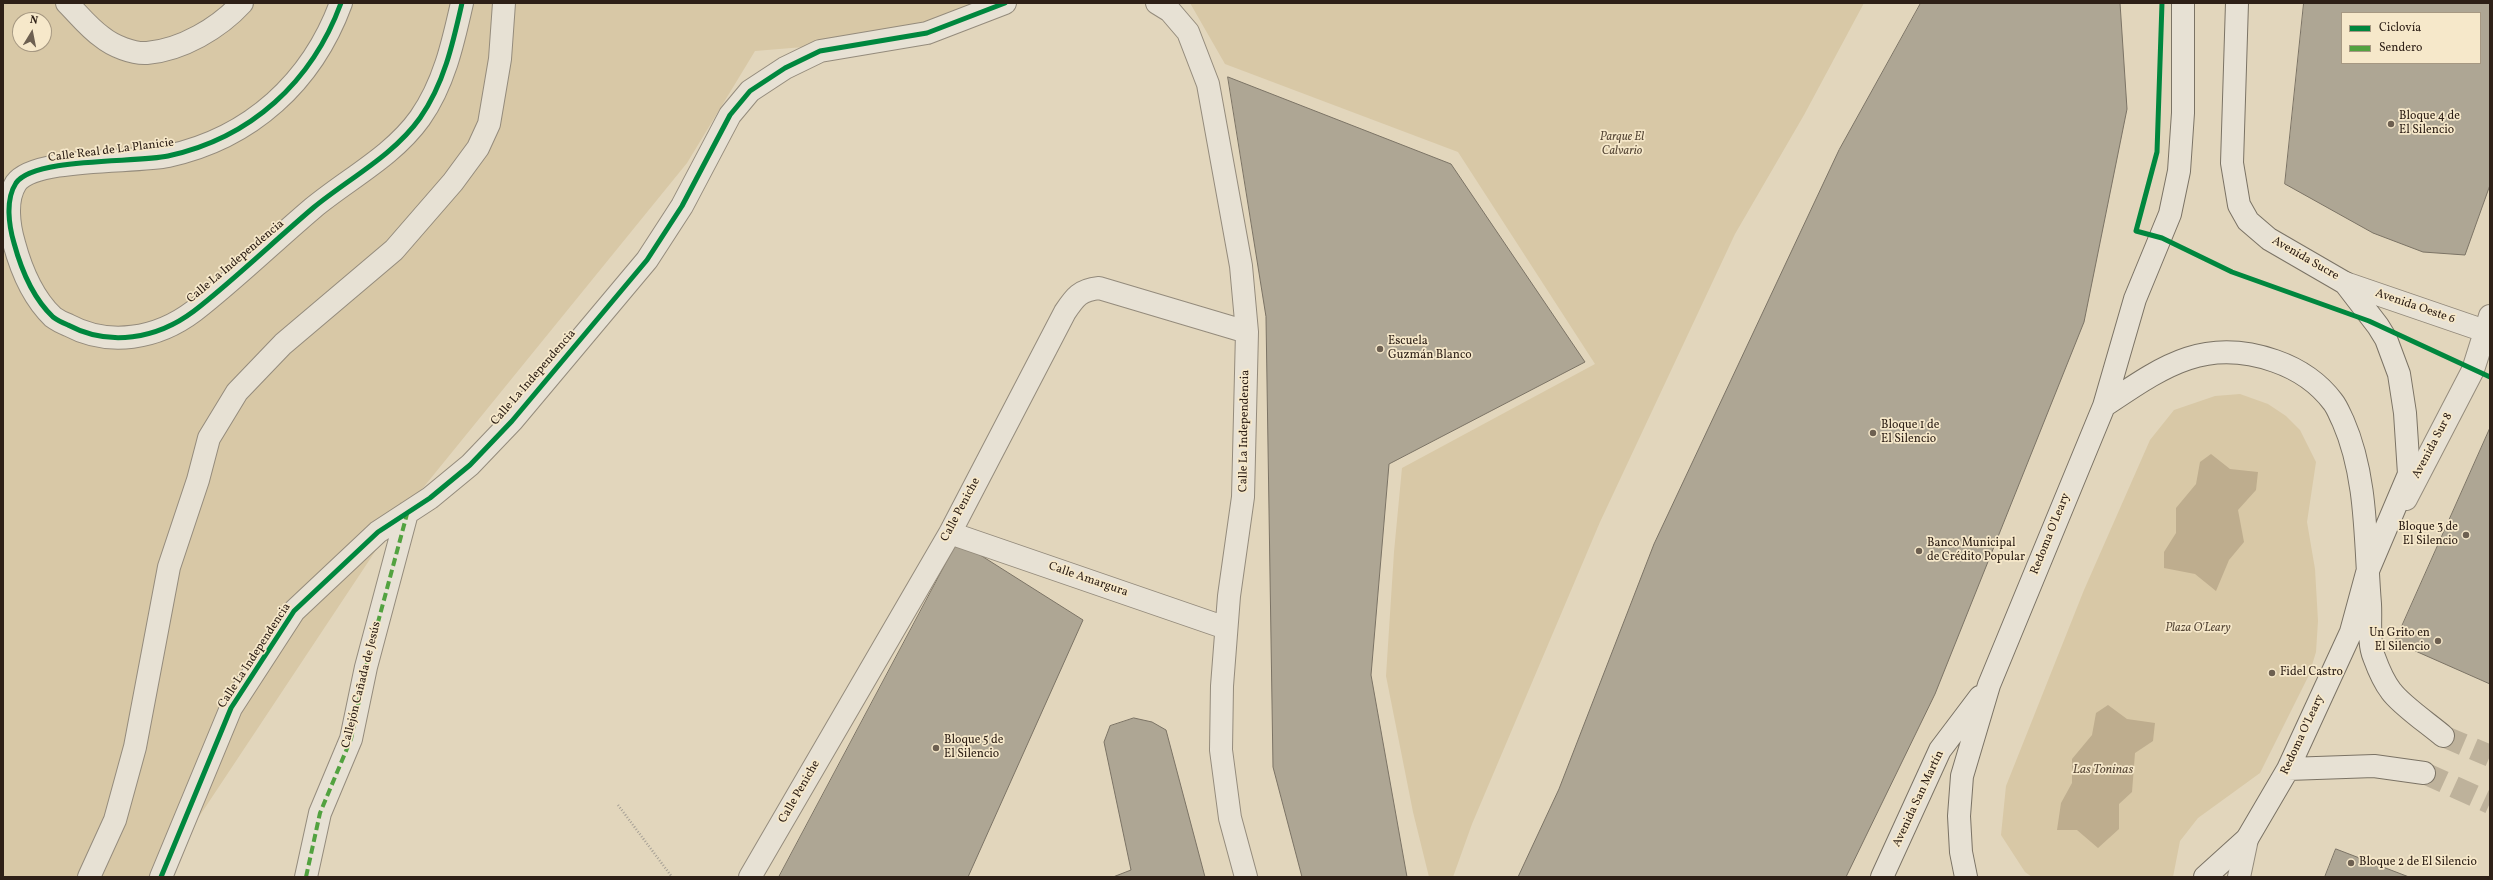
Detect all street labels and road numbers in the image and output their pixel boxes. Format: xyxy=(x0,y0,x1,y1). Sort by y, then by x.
street label: Calle Real de La Planicie xyxy=(47,136,175,166)
street label: Calle La Independencia xyxy=(185,217,287,307)
street label: Avenida Sucre xyxy=(2269,234,2341,284)
street label: Avenida Oeste 6 xyxy=(2373,287,2457,327)
street label: Calle La Independencia xyxy=(488,327,580,429)
street label: Calle La Independencia xyxy=(1237,370,1253,492)
street label: Avenida Sur 8 xyxy=(2410,411,2456,481)
street label: Calle Peniche xyxy=(938,476,984,544)
street label: Redoma O'Leary xyxy=(2028,491,2074,577)
street label: Calle Amargura xyxy=(1046,560,1130,600)
street label: Calle La Independencia xyxy=(216,601,294,711)
street label: Callejón Cañada de Jesús xyxy=(339,620,385,750)
street label: Redoma O'Leary xyxy=(2278,693,2328,777)
street label: Avenida San Martín xyxy=(1890,748,1948,850)
street label: Calle Peniche xyxy=(776,758,824,826)

